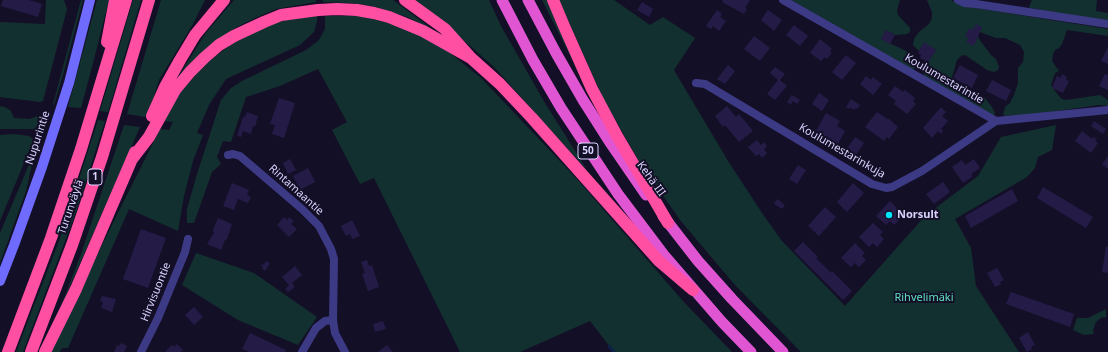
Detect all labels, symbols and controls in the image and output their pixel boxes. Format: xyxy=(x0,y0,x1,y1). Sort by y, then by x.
street label: Koulumestarintie xyxy=(902,51,986,107)
street label: Nupurintie xyxy=(23,109,53,167)
street label: Koulumestarinkuja xyxy=(796,121,888,181)
road number: 50 xyxy=(578,143,598,159)
street label: Kehä III xyxy=(634,159,668,199)
street label: Rintamaantie xyxy=(266,162,326,218)
road number: 1 xyxy=(88,169,102,185)
street label: Turunväylä xyxy=(56,178,86,236)
place label: Norsult xyxy=(897,208,938,222)
marker: Norsult xyxy=(884,210,894,220)
street label: Hirvisuontie xyxy=(138,261,174,323)
park label: Rihvelimäki xyxy=(894,291,954,305)

